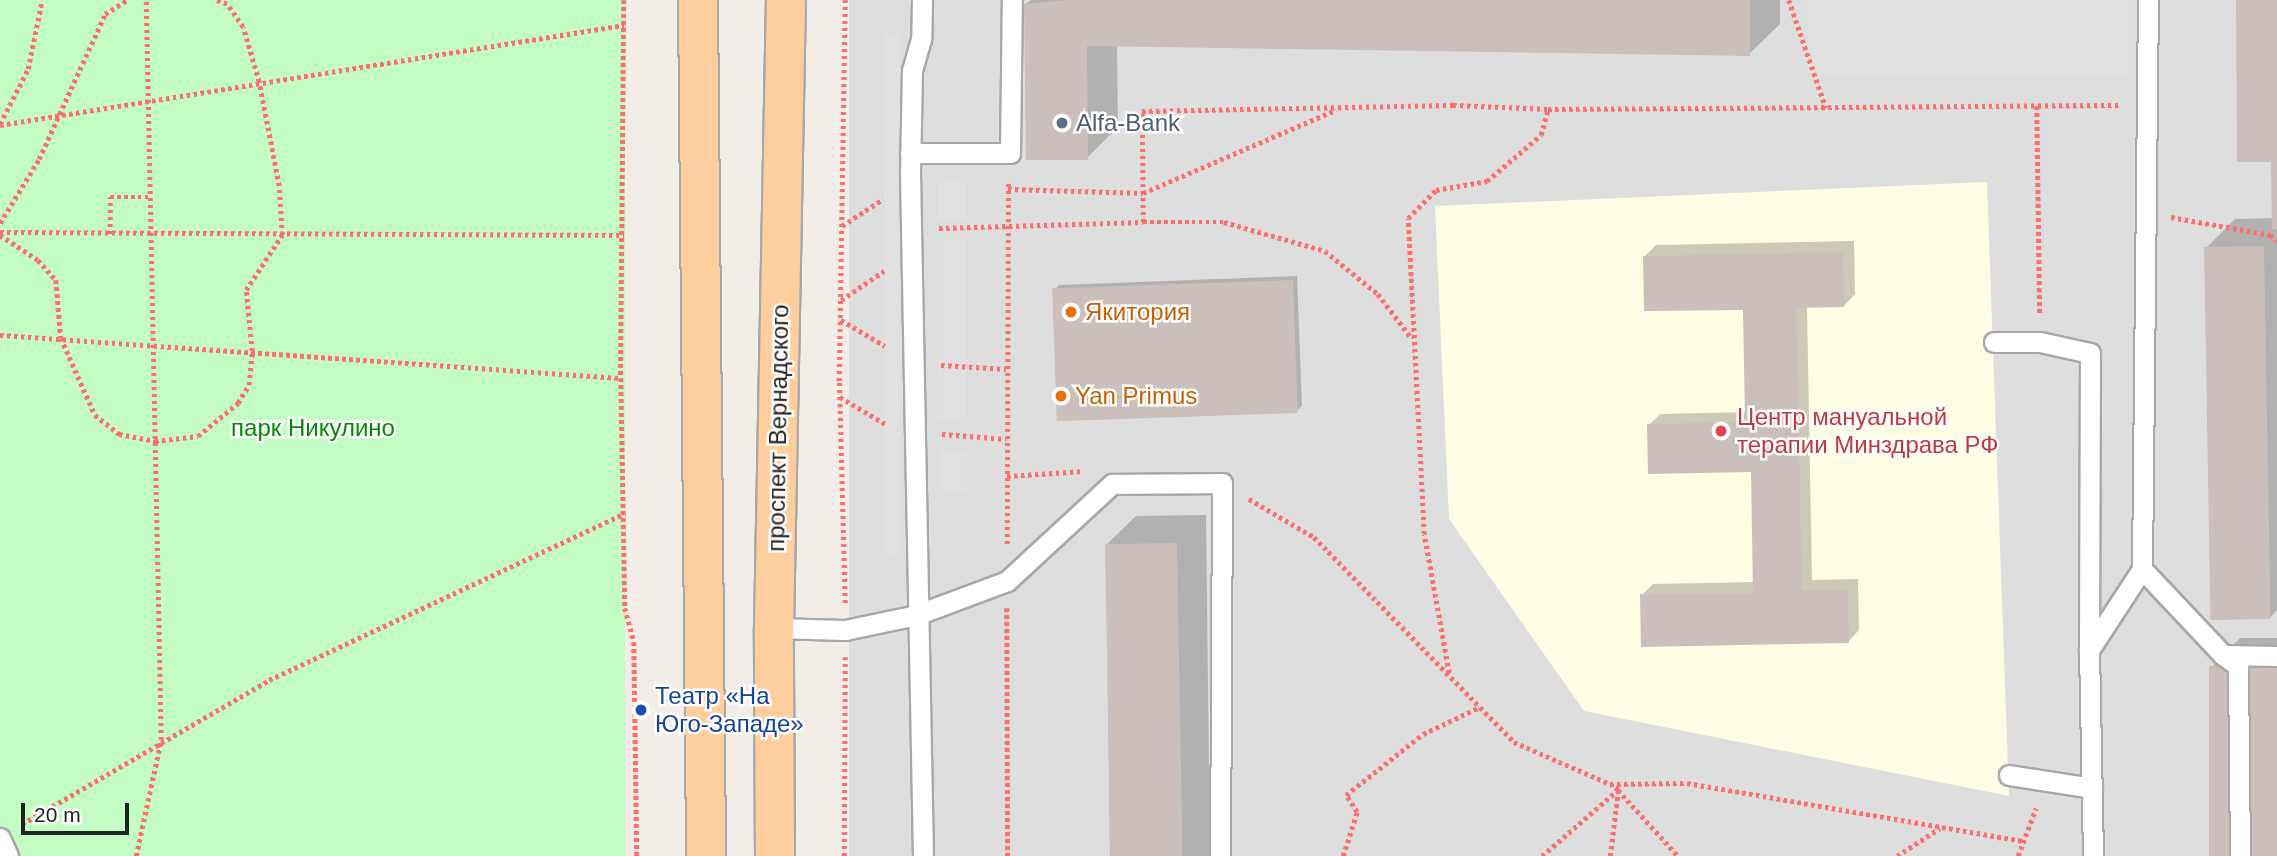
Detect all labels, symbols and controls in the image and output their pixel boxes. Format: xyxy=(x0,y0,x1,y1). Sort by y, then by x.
place label: Alfa-Bank xyxy=(1076,109,1180,137)
marker: Alfa-Bank xyxy=(1054,115,1070,131)
place label: Якитория xyxy=(1085,298,1190,326)
street label: проспект Вернадского xyxy=(761,304,795,552)
marker: Якитория xyxy=(1063,304,1079,320)
place label: Yan Primus xyxy=(1075,382,1197,410)
marker: Yan Primus xyxy=(1053,388,1069,404)
place label: Центр мануальной терапии Минздрава РФ xyxy=(1737,403,1999,459)
park label: парк Никулино xyxy=(231,414,395,442)
marker: Центр мануальной терапии Минздрава РФ xyxy=(1711,421,1731,441)
place label: Театр «На Юго-Западе» xyxy=(655,682,804,738)
marker: Театр «На Юго-Западе» xyxy=(633,702,649,718)
scale bar xyxy=(24,790,133,834)
text: 20 m xyxy=(34,803,81,826)

